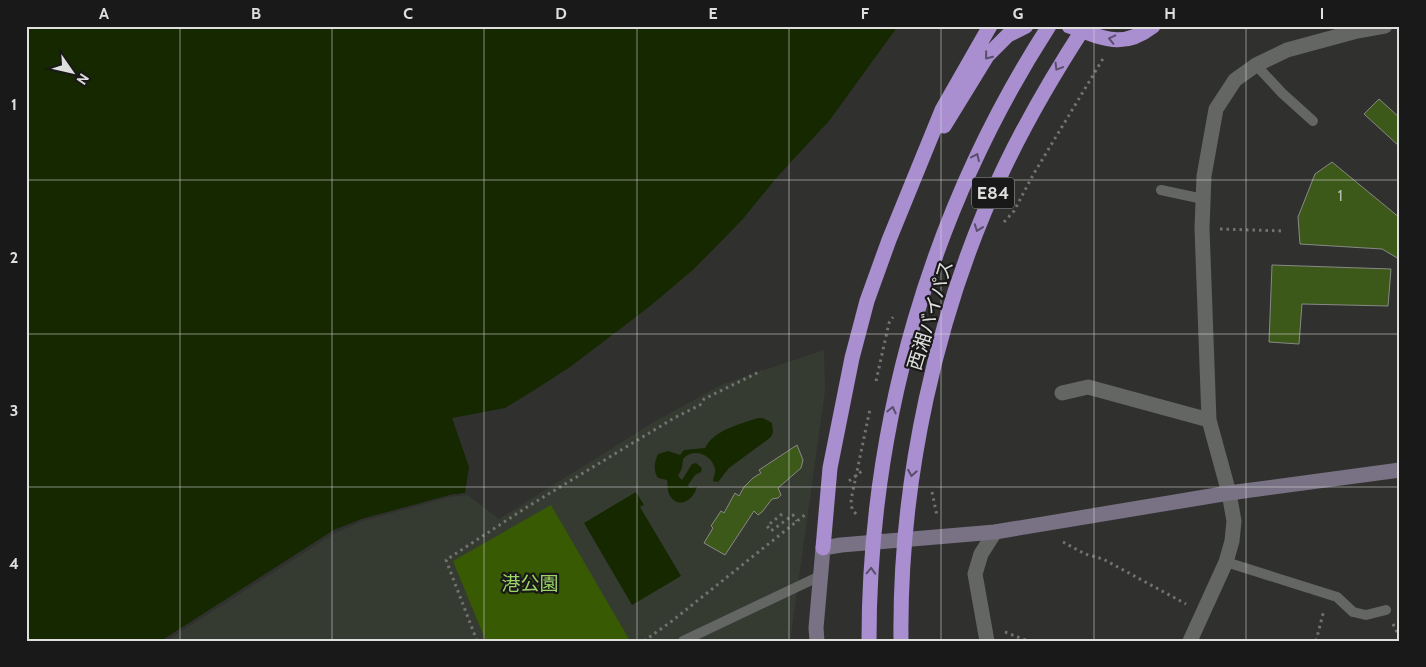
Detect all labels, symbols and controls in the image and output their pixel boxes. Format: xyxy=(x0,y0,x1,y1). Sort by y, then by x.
text: A xyxy=(99,4,109,23)
text: B xyxy=(251,4,261,23)
text: C xyxy=(403,4,413,23)
text: D xyxy=(555,4,567,23)
text: E xyxy=(708,4,718,23)
text: F xyxy=(861,4,870,23)
text: G xyxy=(1013,4,1023,23)
text: H xyxy=(1164,4,1176,23)
text: I xyxy=(1320,4,1324,23)
one-way arrow xyxy=(1108,34,1117,45)
north arrow xyxy=(48,48,98,98)
one-way arrow xyxy=(985,50,994,60)
one-way arrow xyxy=(1055,62,1065,71)
text: N xyxy=(73,70,93,88)
text: 1 xyxy=(11,95,17,114)
one-way arrow xyxy=(970,153,981,162)
road number: E84 xyxy=(972,178,1014,208)
house number: 1 xyxy=(1337,186,1343,205)
one-way arrow xyxy=(974,224,984,232)
text: 2 xyxy=(10,248,18,267)
street label: 西湘バイパス xyxy=(903,257,958,373)
text: 3 xyxy=(10,401,18,420)
one-way arrow xyxy=(886,406,897,415)
one-way arrow xyxy=(908,469,918,478)
text: 4 xyxy=(9,554,19,573)
one-way arrow xyxy=(866,567,876,575)
park label: 港公園 xyxy=(501,572,559,595)

